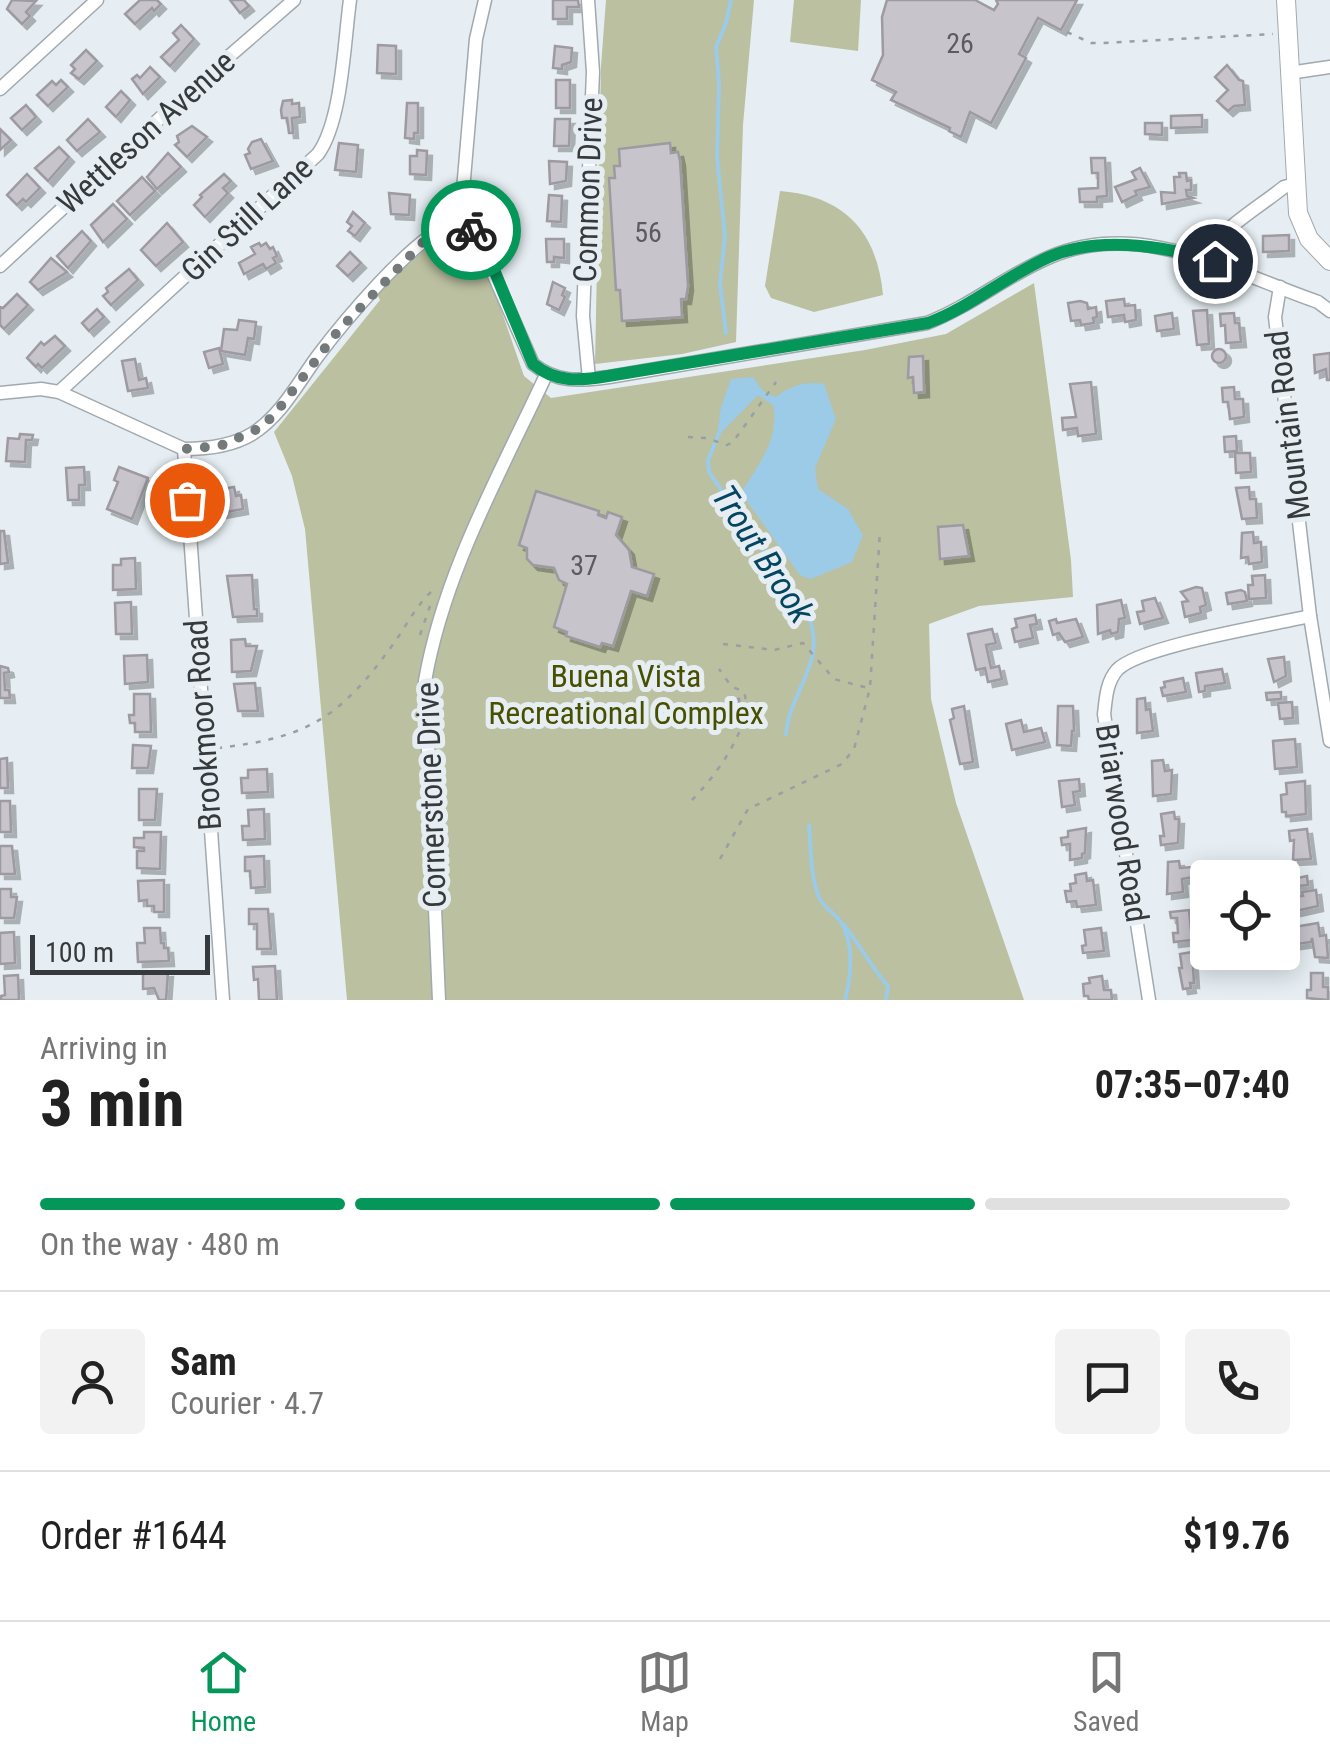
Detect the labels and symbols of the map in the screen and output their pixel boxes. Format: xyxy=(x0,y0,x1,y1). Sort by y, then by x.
house number: 26 xyxy=(946,27,974,60)
street label: Wettleson Avenue xyxy=(49,42,243,222)
street label: Common Drive xyxy=(566,97,610,283)
street label: Gin Still Lane xyxy=(173,149,321,289)
courier xyxy=(421,180,521,280)
house number: 56 xyxy=(634,216,662,249)
pin xyxy=(1173,219,1258,304)
street label: Mountain Road xyxy=(1258,328,1318,522)
pin xyxy=(145,458,230,543)
water label: Trout Brook xyxy=(703,478,823,631)
house number: 37 xyxy=(570,549,598,582)
street label: Brookmoor Road xyxy=(177,618,229,832)
park label: Buena Vista Recreational Complex xyxy=(488,657,764,732)
street label: Cornerstone Drive xyxy=(408,682,454,908)
street label: Briarwood Road xyxy=(1088,721,1156,925)
scale bar xyxy=(30,930,210,974)

